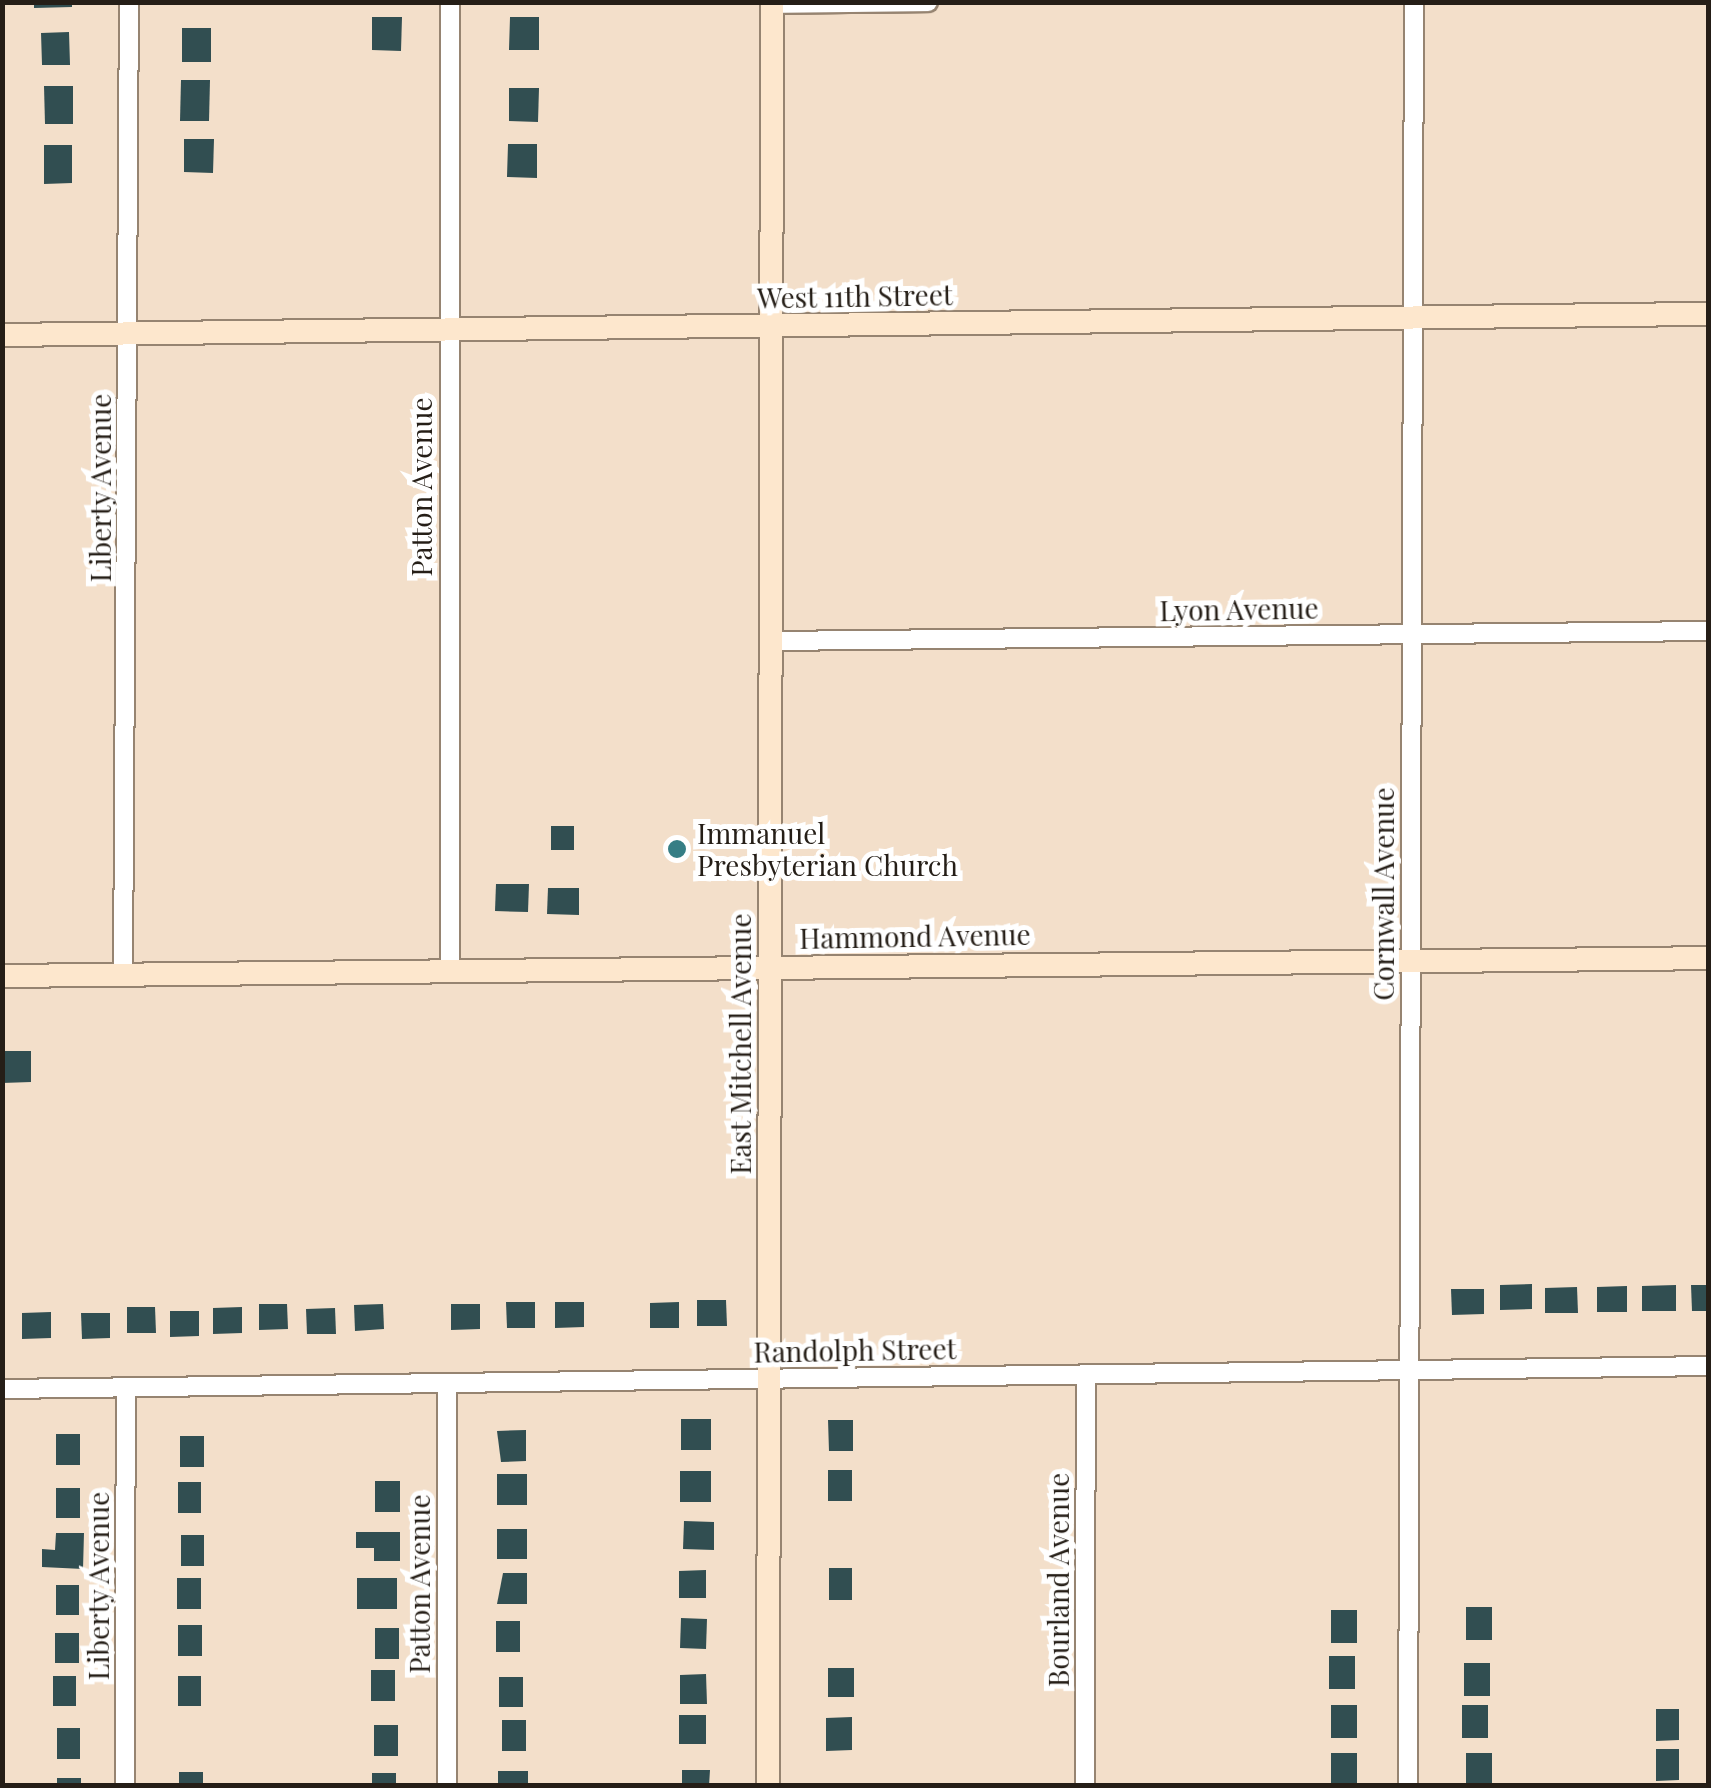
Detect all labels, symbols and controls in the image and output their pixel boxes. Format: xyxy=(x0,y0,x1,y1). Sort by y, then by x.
street label: West 11th Street xyxy=(757,277,953,315)
street label: Liberty Avenue xyxy=(83,393,117,583)
street label: Patton Avenue xyxy=(404,397,438,577)
street label: Lyon Avenue xyxy=(1159,591,1319,627)
street label: Cornwall Avenue xyxy=(1366,787,1400,1001)
place label: Immanuel Presbyterian Church xyxy=(697,816,958,882)
marker: Immanuel Presbyterian Church xyxy=(666,838,688,860)
street label: East Mitchell Avenue xyxy=(723,913,757,1175)
street label: Hammond Avenue xyxy=(799,917,1031,955)
street label: Randolph Street xyxy=(753,1331,957,1369)
street label: Bourland Avenue xyxy=(1041,1472,1075,1688)
street label: Liberty Avenue xyxy=(81,1491,115,1681)
street label: Patton Avenue xyxy=(402,1494,436,1674)

